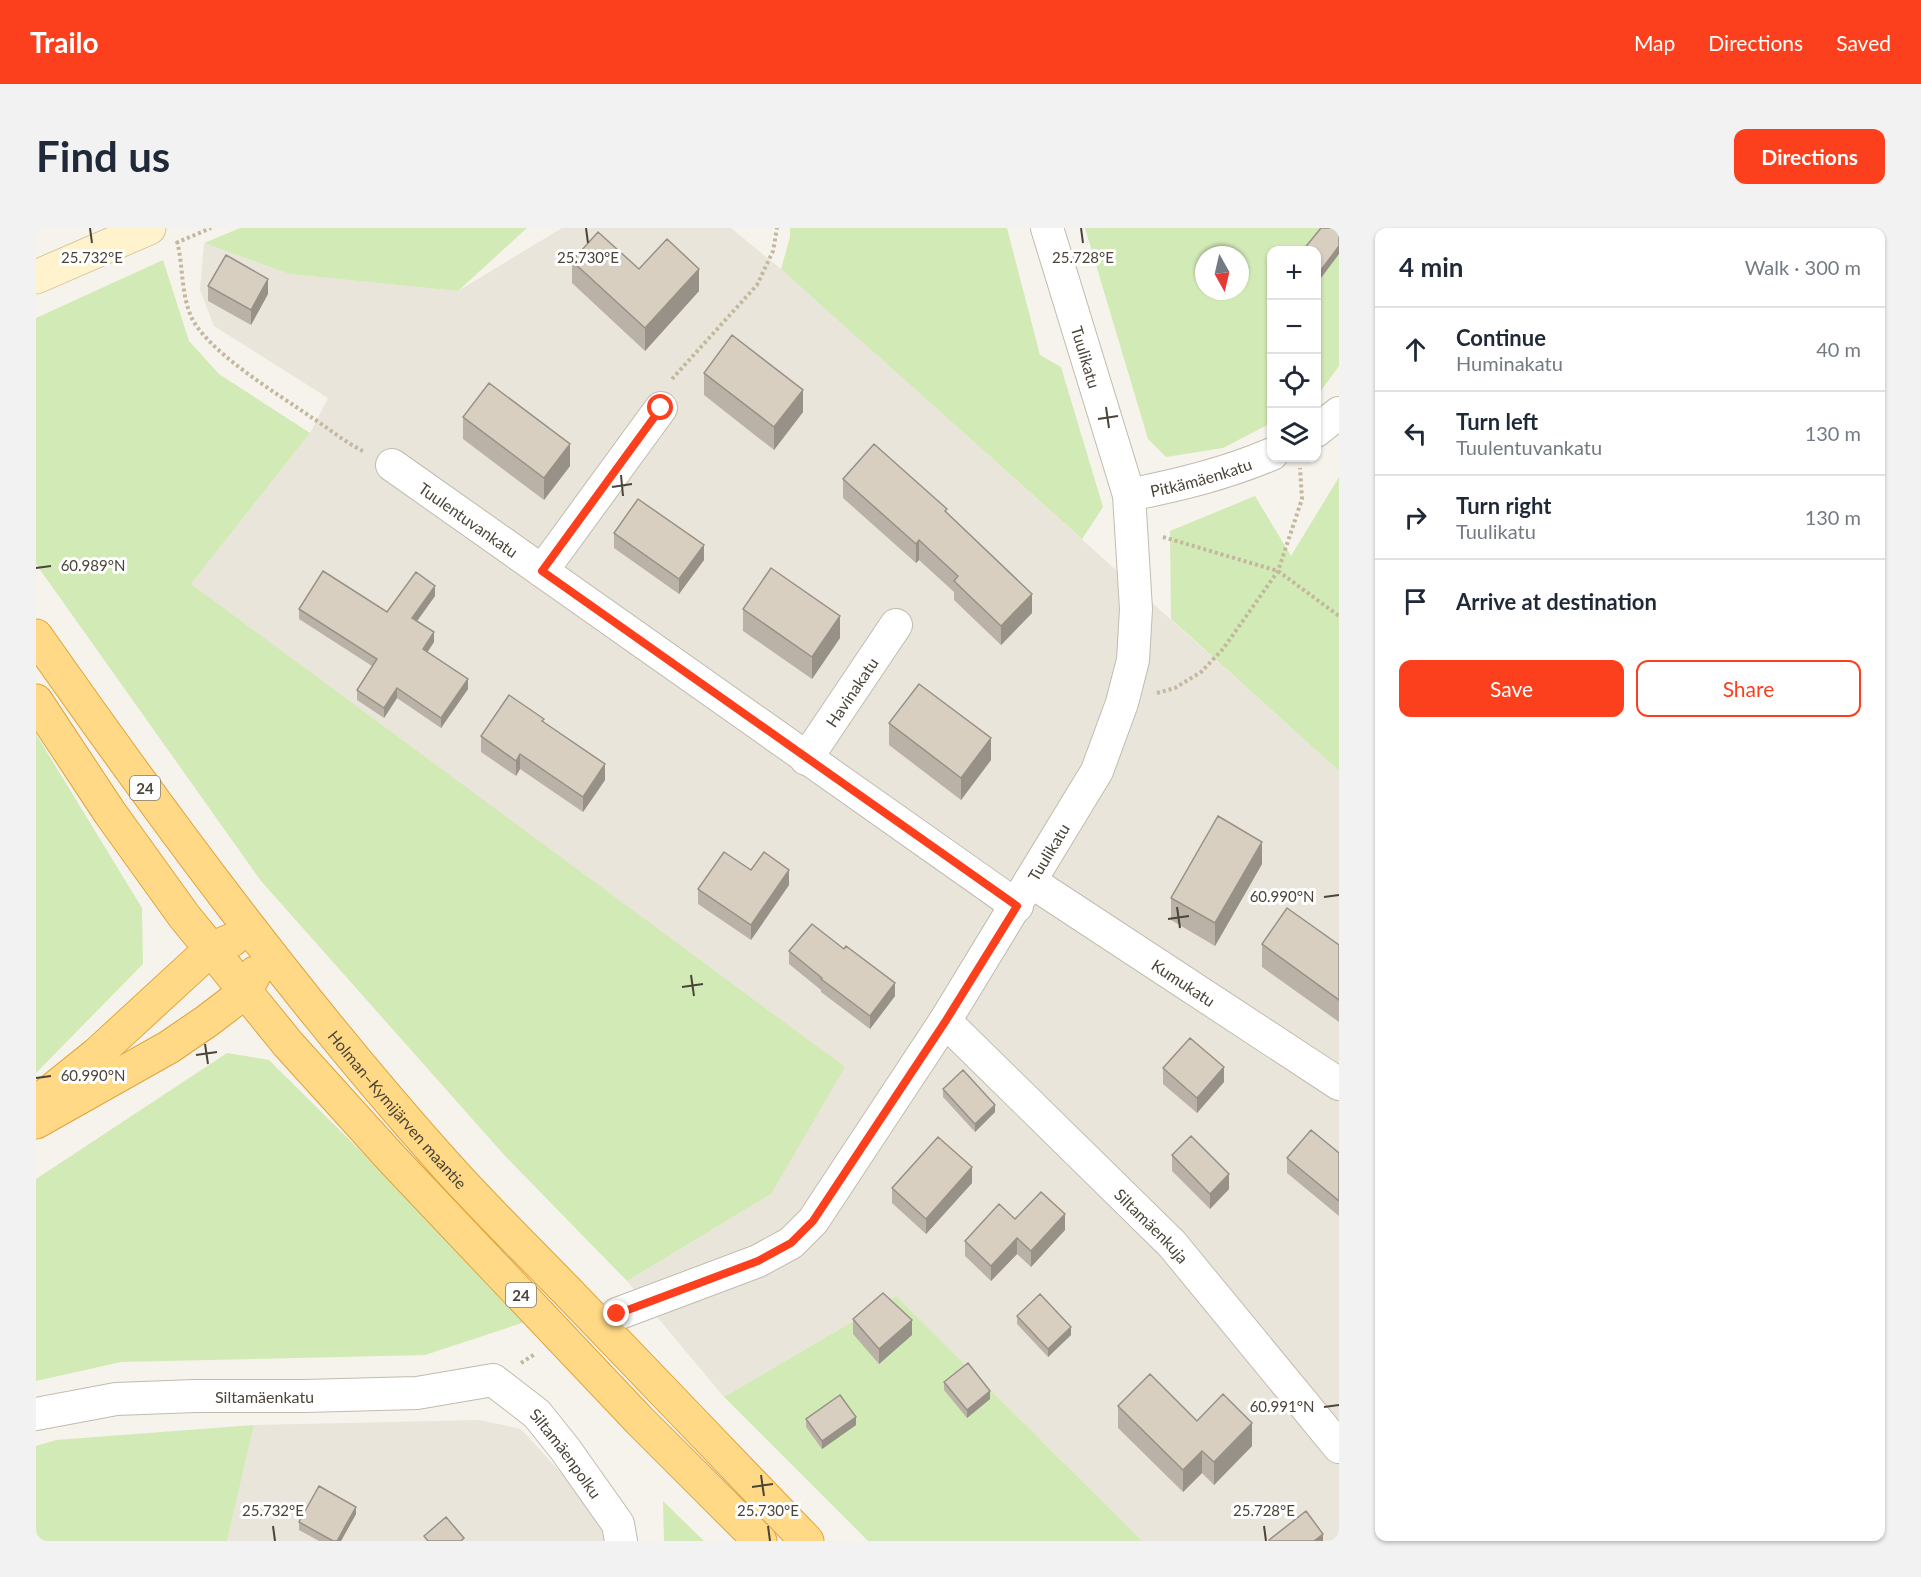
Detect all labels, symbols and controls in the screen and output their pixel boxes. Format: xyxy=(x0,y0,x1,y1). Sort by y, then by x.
text: Trailo xyxy=(30,25,99,59)
text: Map xyxy=(1634,30,1675,55)
text: Directions xyxy=(1708,30,1803,55)
text: Saved xyxy=(1836,30,1891,55)
button: Directions xyxy=(1734,129,1885,184)
text: Find us xyxy=(36,131,170,181)
north arrow xyxy=(1195,246,1249,300)
map controls xyxy=(1267,246,1321,462)
button: + xyxy=(1267,246,1321,300)
text: 25.732°E xyxy=(61,248,123,266)
text: 25.730°E xyxy=(557,248,619,266)
text: 25.728°E xyxy=(1052,248,1114,266)
text: 4 min xyxy=(1399,251,1463,283)
text: Walk · 300 m xyxy=(1745,255,1861,279)
button: − xyxy=(1267,300,1321,354)
street label: Tuulikatu xyxy=(1068,324,1104,390)
text: Continue xyxy=(1456,324,1546,351)
icon: ahead xyxy=(1399,333,1432,366)
text: 40 m xyxy=(1816,337,1861,361)
text: Huminakatu xyxy=(1456,351,1563,375)
button: locate xyxy=(1267,354,1321,408)
route start xyxy=(647,394,673,420)
button: layers xyxy=(1267,408,1321,462)
text: Turn left xyxy=(1456,408,1538,435)
icon: left xyxy=(1399,417,1432,450)
text: 130 m xyxy=(1805,421,1861,445)
text: Tuulentuvankatu xyxy=(1456,435,1602,459)
street label: Pitkämäenkatu xyxy=(1148,454,1254,500)
street label: Tuulentuvankatu xyxy=(416,478,522,561)
text: Turn right xyxy=(1456,492,1551,519)
icon: right xyxy=(1399,501,1432,534)
text: 130 m xyxy=(1805,505,1861,529)
text: Tuulikatu xyxy=(1456,519,1536,543)
text: 60.989°N xyxy=(61,556,125,574)
icon: arrive xyxy=(1399,585,1432,618)
text: Arrive at destination xyxy=(1456,588,1657,615)
street label: Havinakatu xyxy=(821,653,881,730)
button: Save xyxy=(1399,660,1624,717)
button: Share xyxy=(1636,660,1861,717)
road number: 24 xyxy=(130,776,160,800)
street label: Tuulikatu xyxy=(1023,820,1073,884)
text: 60.990°N xyxy=(1250,887,1314,905)
street label: Kumukatu xyxy=(1149,954,1219,1010)
street label: Holman–Kymijärven maantie xyxy=(325,1026,471,1192)
text: 60.990°N xyxy=(61,1066,125,1084)
street label: Siltamäenkuja xyxy=(1111,1184,1193,1267)
road number: 24 xyxy=(506,1283,536,1307)
route end xyxy=(603,1300,629,1326)
street label: Siltamäenkatu xyxy=(215,1386,314,1406)
text: 60.991°N xyxy=(1250,1397,1314,1415)
street label: Siltamäenpolku xyxy=(527,1404,606,1502)
text: 25.732°E xyxy=(242,1501,304,1519)
text: 25.730°E xyxy=(737,1501,799,1519)
text: 25.728°E xyxy=(1233,1501,1295,1519)

